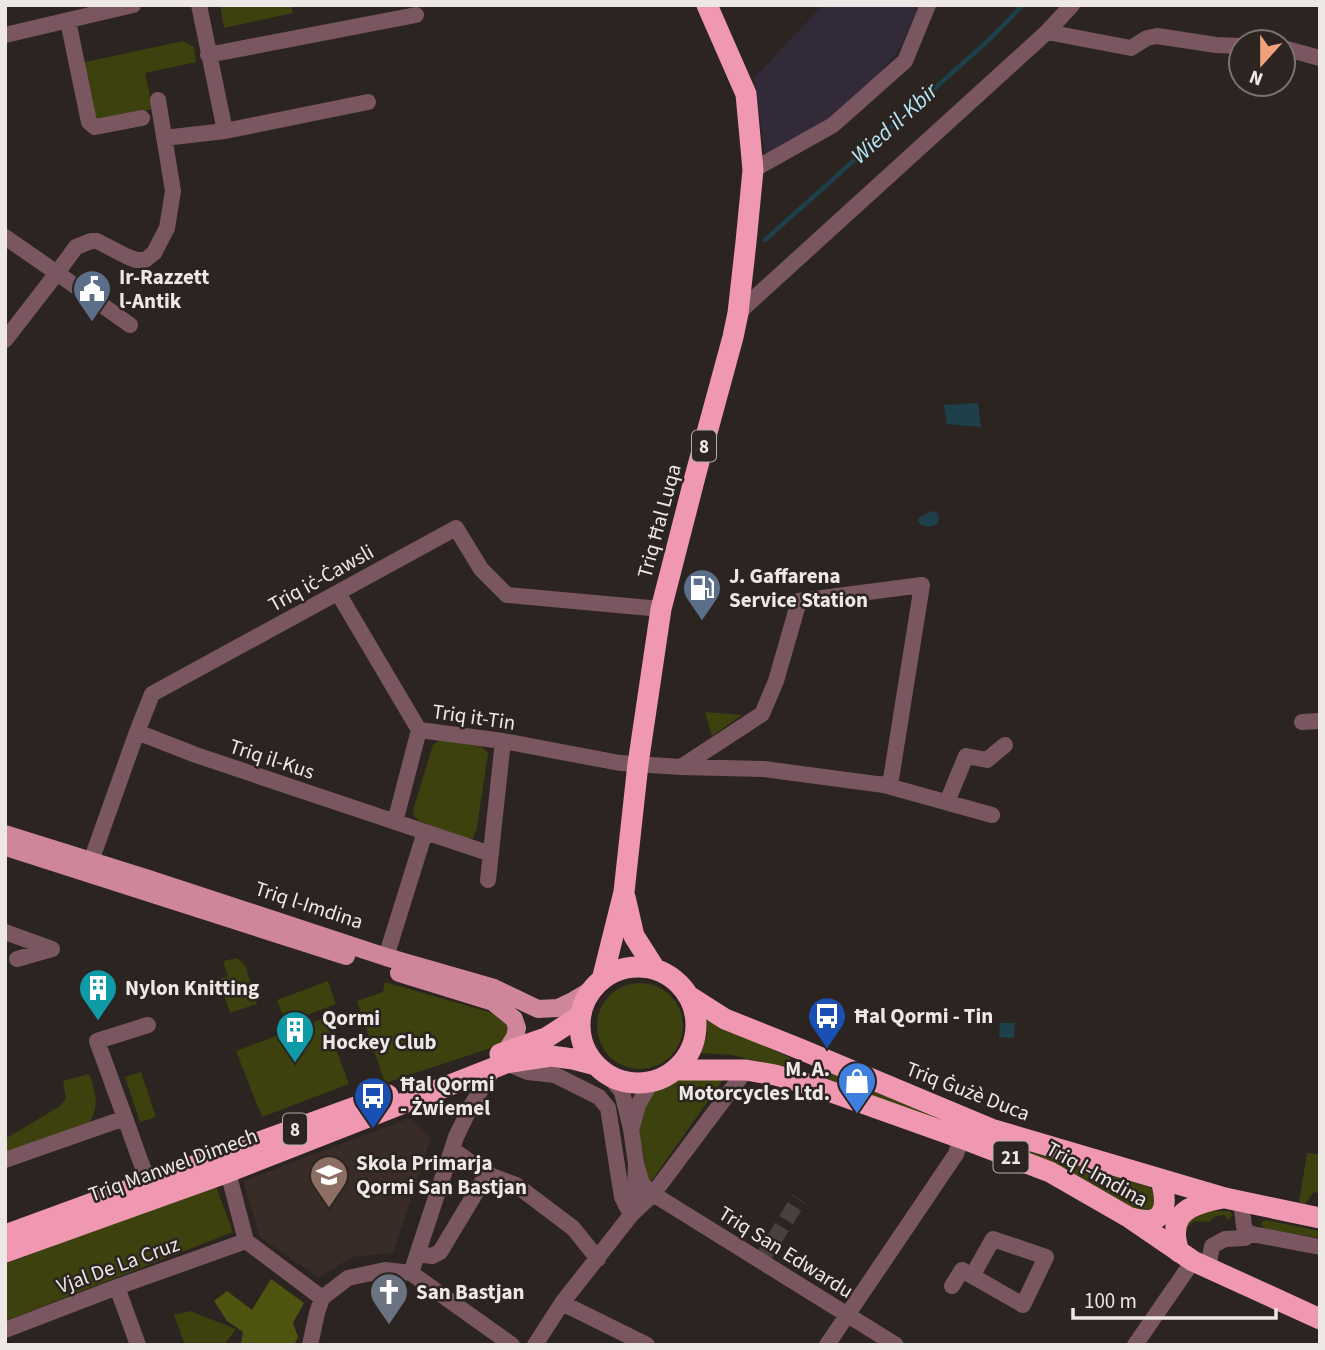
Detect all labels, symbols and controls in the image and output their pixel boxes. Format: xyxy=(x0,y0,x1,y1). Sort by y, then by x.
north arrow xyxy=(1227,28,1297,98)
text: N xyxy=(1246,63,1267,92)
water label: Wied il-Kbir xyxy=(843,74,946,172)
place label: Ir-Razzett l-Antik xyxy=(119,262,209,316)
public building icon: Ir-Razzett l-Antik xyxy=(71,268,113,323)
road number: 8 xyxy=(692,430,716,462)
street label: Triq Ħal Luqa xyxy=(629,461,689,581)
street label: Triq iċ-Ċawsli xyxy=(263,537,379,619)
place label: J. Gaffarena Service Station xyxy=(729,561,868,615)
fuel station icon: J. Gaffarena Service Station xyxy=(681,567,723,622)
street label: Triq it-Tin xyxy=(430,696,518,738)
street label: Triq il-Kus xyxy=(226,731,319,787)
street label: Triq l-Imdina xyxy=(251,873,367,937)
building icon: Nylon Knitting xyxy=(77,967,119,1022)
place label: Nylon Knitting xyxy=(125,973,259,1003)
bus stop icon: Ħal Qormi - Tin xyxy=(806,995,848,1050)
place label: Ħal Qormi - Tin xyxy=(854,1001,993,1031)
place label: Qormi Hockey Club xyxy=(322,1003,437,1057)
building icon: Qormi Hockey Club xyxy=(274,1009,316,1064)
place label: M. A. Motorcycles Ltd. xyxy=(678,1054,830,1108)
street label: Triq Ġużè Duca xyxy=(902,1054,1034,1128)
shop icon: M. A. Motorcycles Ltd. xyxy=(836,1060,878,1115)
place label: Ħal Qormi - Żwiemel xyxy=(400,1069,494,1123)
bus stop icon: Ħal Qormi - Żwiemel xyxy=(352,1075,394,1130)
road number: 8 xyxy=(283,1114,307,1144)
street label: Triq Manwel Dimech xyxy=(84,1120,262,1210)
street label: Triq l-Imdina xyxy=(1041,1134,1153,1214)
road number: 21 xyxy=(993,1142,1028,1172)
place label: Skola Primarja Qormi San Bastjan xyxy=(356,1148,527,1202)
school or university icon: Skola Primarja Qormi San Bastjan xyxy=(308,1154,350,1209)
street label: Triq San Edwardu xyxy=(713,1198,859,1306)
street label: Vjal De La Cruz xyxy=(53,1229,183,1301)
church icon: San Bastjan xyxy=(368,1271,410,1326)
scale bar xyxy=(1073,1276,1276,1320)
place label: San Bastjan xyxy=(416,1277,525,1307)
text: 100 m xyxy=(1084,1286,1137,1316)

